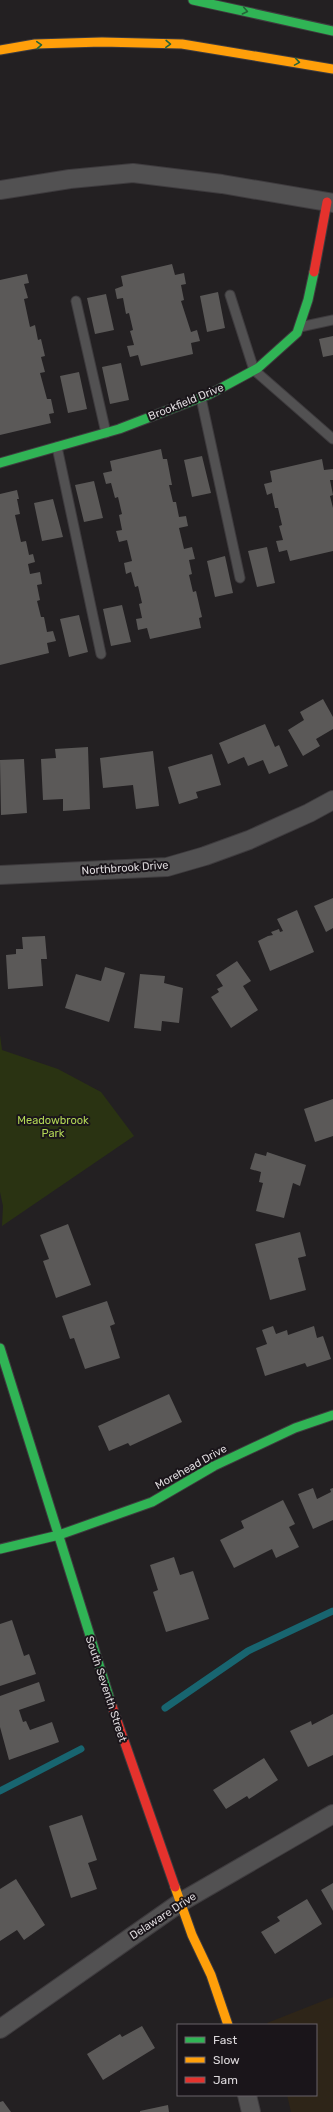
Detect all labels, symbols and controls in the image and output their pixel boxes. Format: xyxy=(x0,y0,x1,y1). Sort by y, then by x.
one-way arrow xyxy=(242,7,248,15)
one-way arrow xyxy=(165,39,171,48)
one-way arrow xyxy=(36,40,42,49)
one-way arrow xyxy=(294,58,300,66)
street label: Brookfield Drive xyxy=(146,381,226,423)
street label: Northbrook Drive xyxy=(81,858,169,878)
park label: Meadowbrook Park xyxy=(17,1114,89,1140)
street label: Morehead Drive xyxy=(153,1442,229,1492)
street label: South Seventh Street xyxy=(83,1634,129,1744)
street label: Delaware Drive xyxy=(127,1890,199,1942)
legend xyxy=(177,2024,317,2096)
text: Fast xyxy=(213,2033,237,2047)
text: Slow xyxy=(213,2053,240,2067)
text: Jam xyxy=(213,2073,238,2087)

